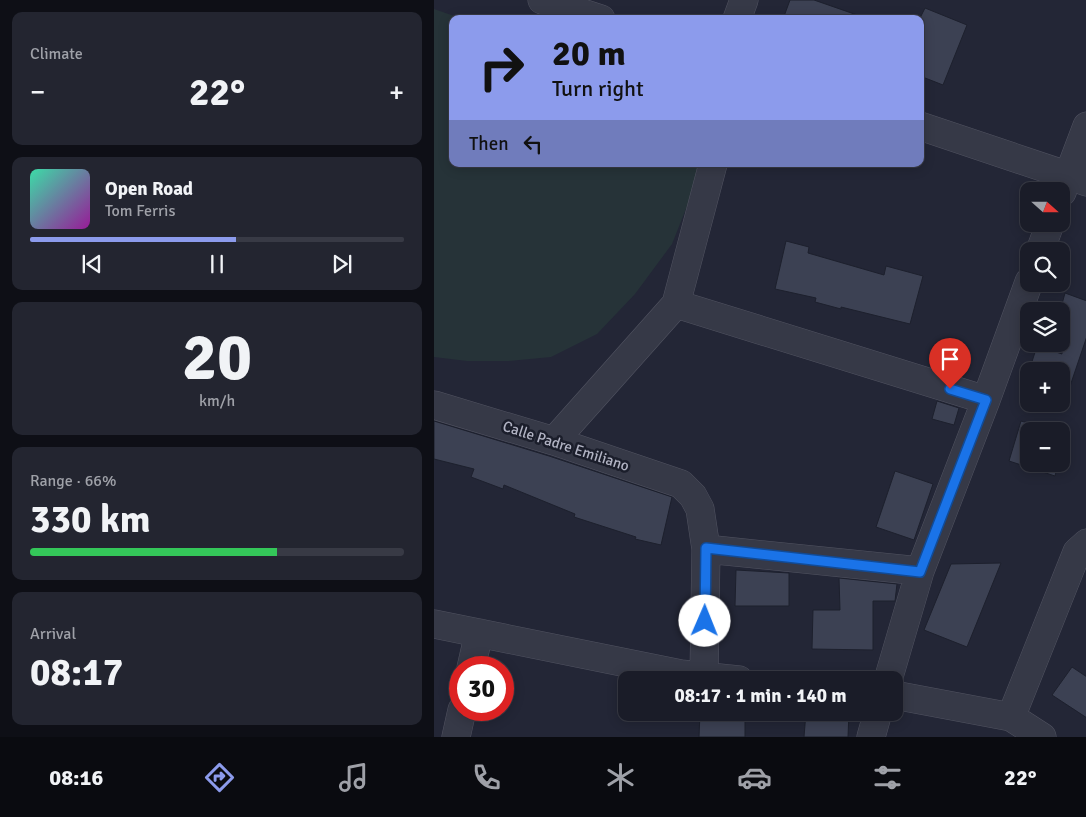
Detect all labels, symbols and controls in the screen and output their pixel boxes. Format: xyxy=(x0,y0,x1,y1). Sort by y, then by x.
text: 20 m xyxy=(552,32,626,75)
icon: right xyxy=(469,35,534,100)
text: Climate xyxy=(30,44,83,64)
text: 22° xyxy=(189,69,245,116)
text: − xyxy=(30,75,45,109)
text: + xyxy=(389,75,404,109)
text: Turn right xyxy=(552,75,644,102)
icon: left xyxy=(519,130,547,158)
text: Then xyxy=(469,132,509,156)
text: Open Road xyxy=(105,177,193,201)
north arrow xyxy=(1020,182,1070,232)
map controls xyxy=(1020,182,1070,472)
text: Tom Ferris xyxy=(105,201,175,221)
button: search xyxy=(1020,242,1070,292)
icon: previous xyxy=(78,250,106,278)
icon: pause xyxy=(203,250,231,278)
icon: next xyxy=(328,250,356,278)
button: layers xyxy=(1020,302,1070,352)
text: 20 xyxy=(182,318,252,398)
pin xyxy=(929,338,971,389)
icon: arrive xyxy=(936,345,964,373)
button: + xyxy=(1020,362,1070,412)
text: km/h xyxy=(199,391,235,411)
street label: Calle Padre Emiliano xyxy=(500,417,632,475)
button: − xyxy=(1020,422,1070,472)
text: Range · 66% xyxy=(30,471,116,491)
text: 330 km xyxy=(30,496,151,543)
position arrow xyxy=(678,594,730,646)
text: Arrival xyxy=(30,624,76,644)
text: 08:17 xyxy=(30,649,123,696)
speed limit sign: 30 xyxy=(449,656,514,721)
text: 08:17 · 1 min · 140 m xyxy=(674,684,847,708)
icon: directions xyxy=(202,760,237,795)
icon: music xyxy=(336,760,371,795)
icon: phone xyxy=(469,760,504,795)
icon: climate xyxy=(603,760,638,795)
icon: car xyxy=(737,760,772,795)
icon: filters xyxy=(870,760,905,795)
text: 08:16 xyxy=(49,764,103,791)
text: 22° xyxy=(1004,764,1037,791)

